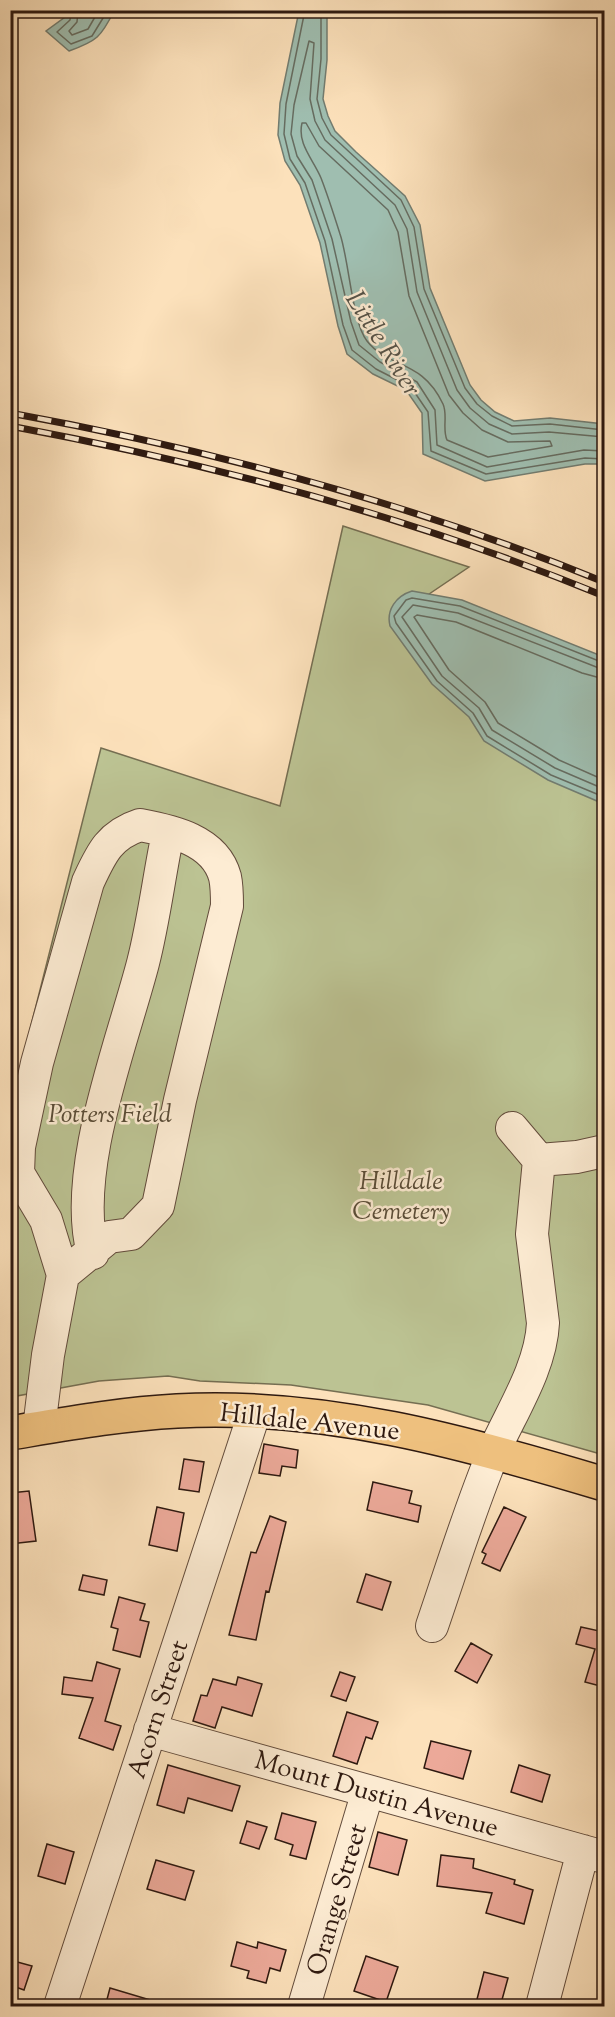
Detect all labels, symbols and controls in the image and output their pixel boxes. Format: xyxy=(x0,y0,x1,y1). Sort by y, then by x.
water label: Little River xyxy=(334,284,430,405)
park label: Potters Field xyxy=(48,1097,172,1134)
park label: Hilldale Cemetery xyxy=(352,1164,450,1231)
street label: Hilldale Avenue xyxy=(218,1396,401,1451)
street label: Acorn Street xyxy=(120,1636,199,1784)
street label: Mount Dustin Avenue xyxy=(250,1743,503,1848)
street label: Orange Street xyxy=(299,1819,378,1980)

